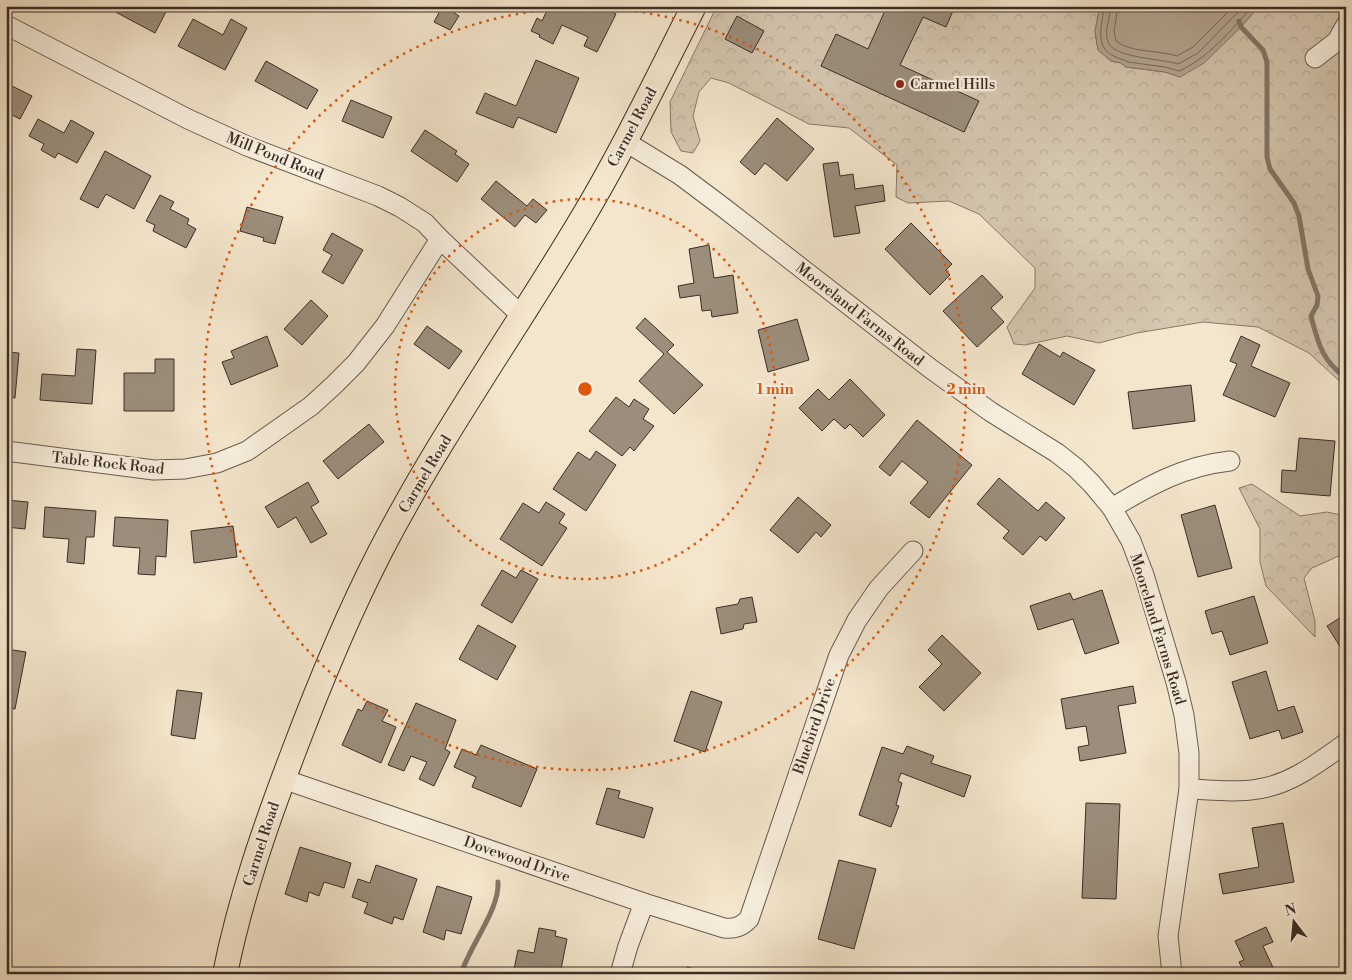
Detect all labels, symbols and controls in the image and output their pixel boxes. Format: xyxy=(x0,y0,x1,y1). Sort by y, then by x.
place label: Carmel Hills xyxy=(910,75,995,94)
marker: Carmel Hills xyxy=(894,78,906,90)
street label: Carmel Road xyxy=(603,84,662,170)
street label: Mill Pond Road xyxy=(223,128,327,185)
street label: Mooreland Farms Road xyxy=(792,258,928,371)
centre of rings xyxy=(576,380,594,398)
text: 1 min xyxy=(756,380,794,399)
text: 2 min xyxy=(946,380,986,399)
street label: Carmel Road xyxy=(395,431,456,517)
street label: Table Rock Road xyxy=(51,448,166,479)
street label: Mooreland Farms Road xyxy=(1125,551,1190,708)
street label: Bluebird Drive xyxy=(789,675,840,778)
street label: Carmel Road xyxy=(239,799,284,889)
street label: Dovewood Drive xyxy=(461,832,573,887)
north arrow xyxy=(1270,898,1320,948)
text: N xyxy=(1283,900,1298,921)

